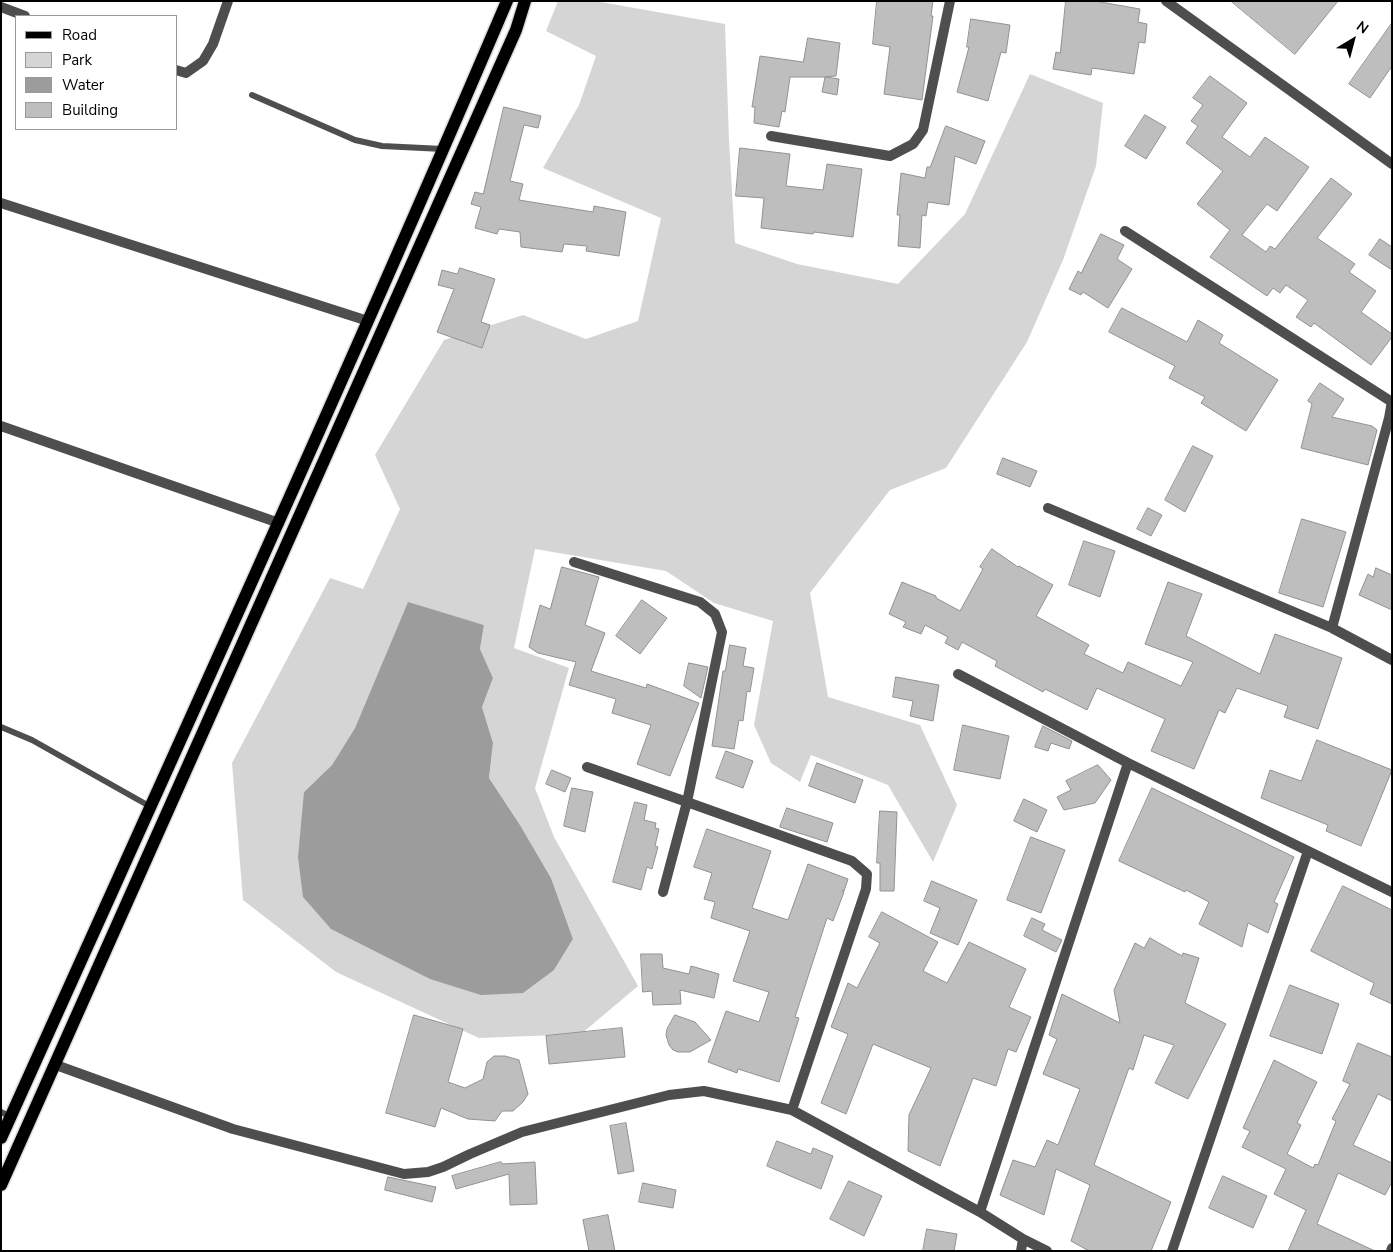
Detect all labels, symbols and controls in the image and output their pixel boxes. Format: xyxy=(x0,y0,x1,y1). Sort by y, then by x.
legend xyxy=(15,15,178,130)
north arrow xyxy=(1328,15,1378,65)
text: N xyxy=(1352,17,1372,38)
text: Road xyxy=(62,25,97,45)
text: Park xyxy=(62,50,92,70)
text: Water xyxy=(62,75,104,95)
text: Building xyxy=(62,100,118,120)

